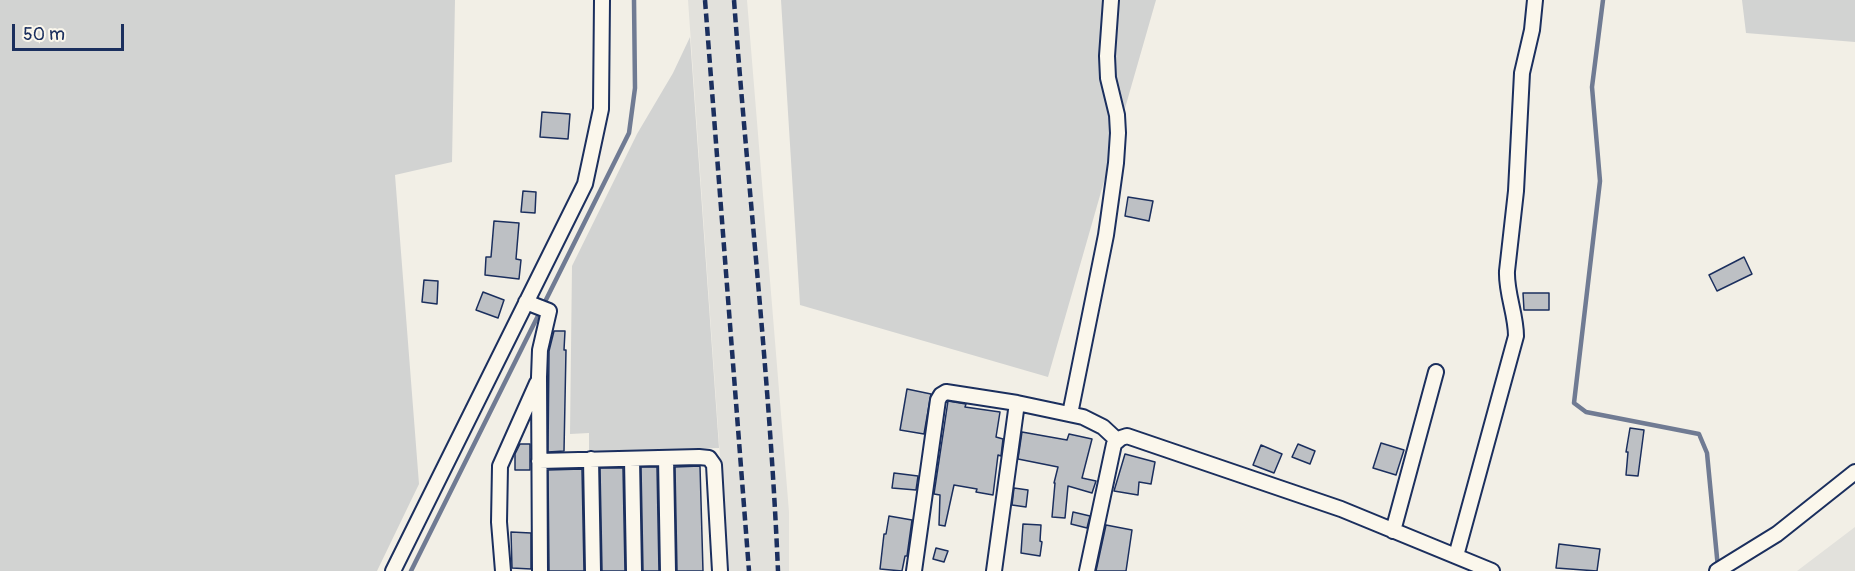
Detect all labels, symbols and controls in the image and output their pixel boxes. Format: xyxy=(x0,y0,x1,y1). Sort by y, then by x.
scale bar xyxy=(15,12,128,50)
text: 50 m xyxy=(23,23,65,46)

